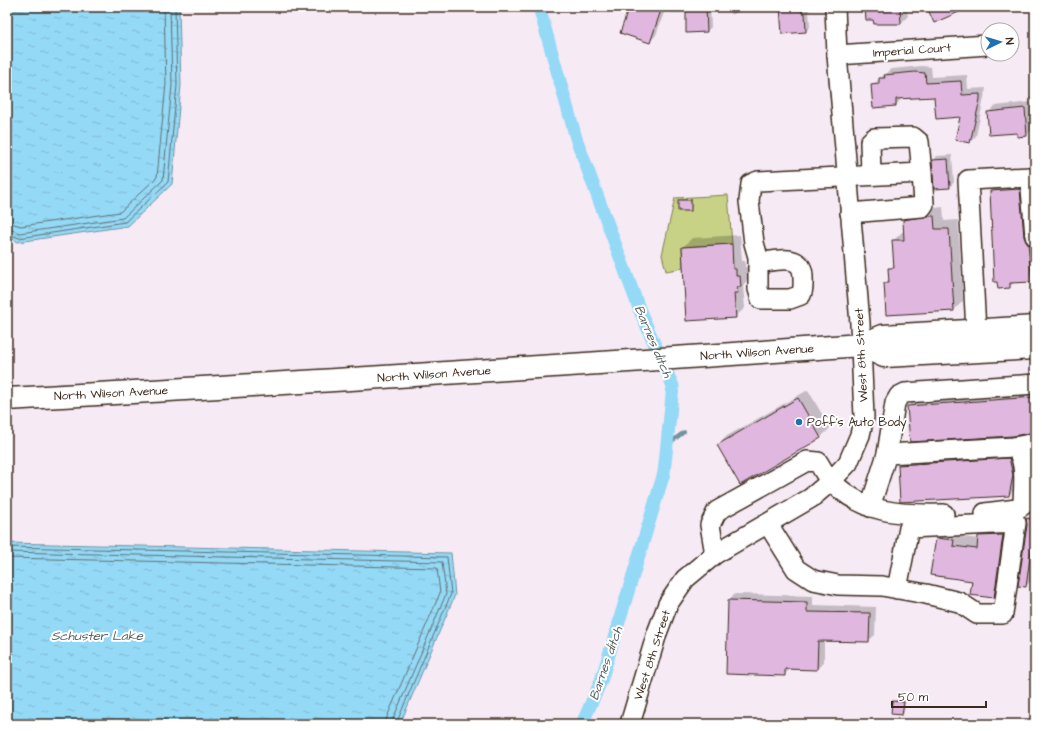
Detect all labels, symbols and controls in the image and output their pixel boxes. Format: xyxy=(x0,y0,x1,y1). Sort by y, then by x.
north arrow xyxy=(980,22,1020,62)
text: N xyxy=(1002,37,1017,45)
street label: Imperial Court xyxy=(872,39,952,62)
water label: Barnes ditch xyxy=(630,302,677,381)
street label: West 8th Street xyxy=(851,308,872,402)
street label: North Wilson Avenue xyxy=(700,340,815,365)
street label: North Wilson Avenue xyxy=(377,362,492,387)
street label: North Wilson Avenue xyxy=(54,382,169,405)
place label: Poff's Auto Body xyxy=(807,414,907,432)
marker: Poff's Auto Body xyxy=(794,417,804,427)
street label: West 8th Street xyxy=(630,608,675,702)
water label: Barnes ditch xyxy=(585,624,627,703)
water label: Schuster Lake xyxy=(51,627,144,645)
scale bar xyxy=(892,683,986,709)
text: 50 m xyxy=(898,689,929,706)

